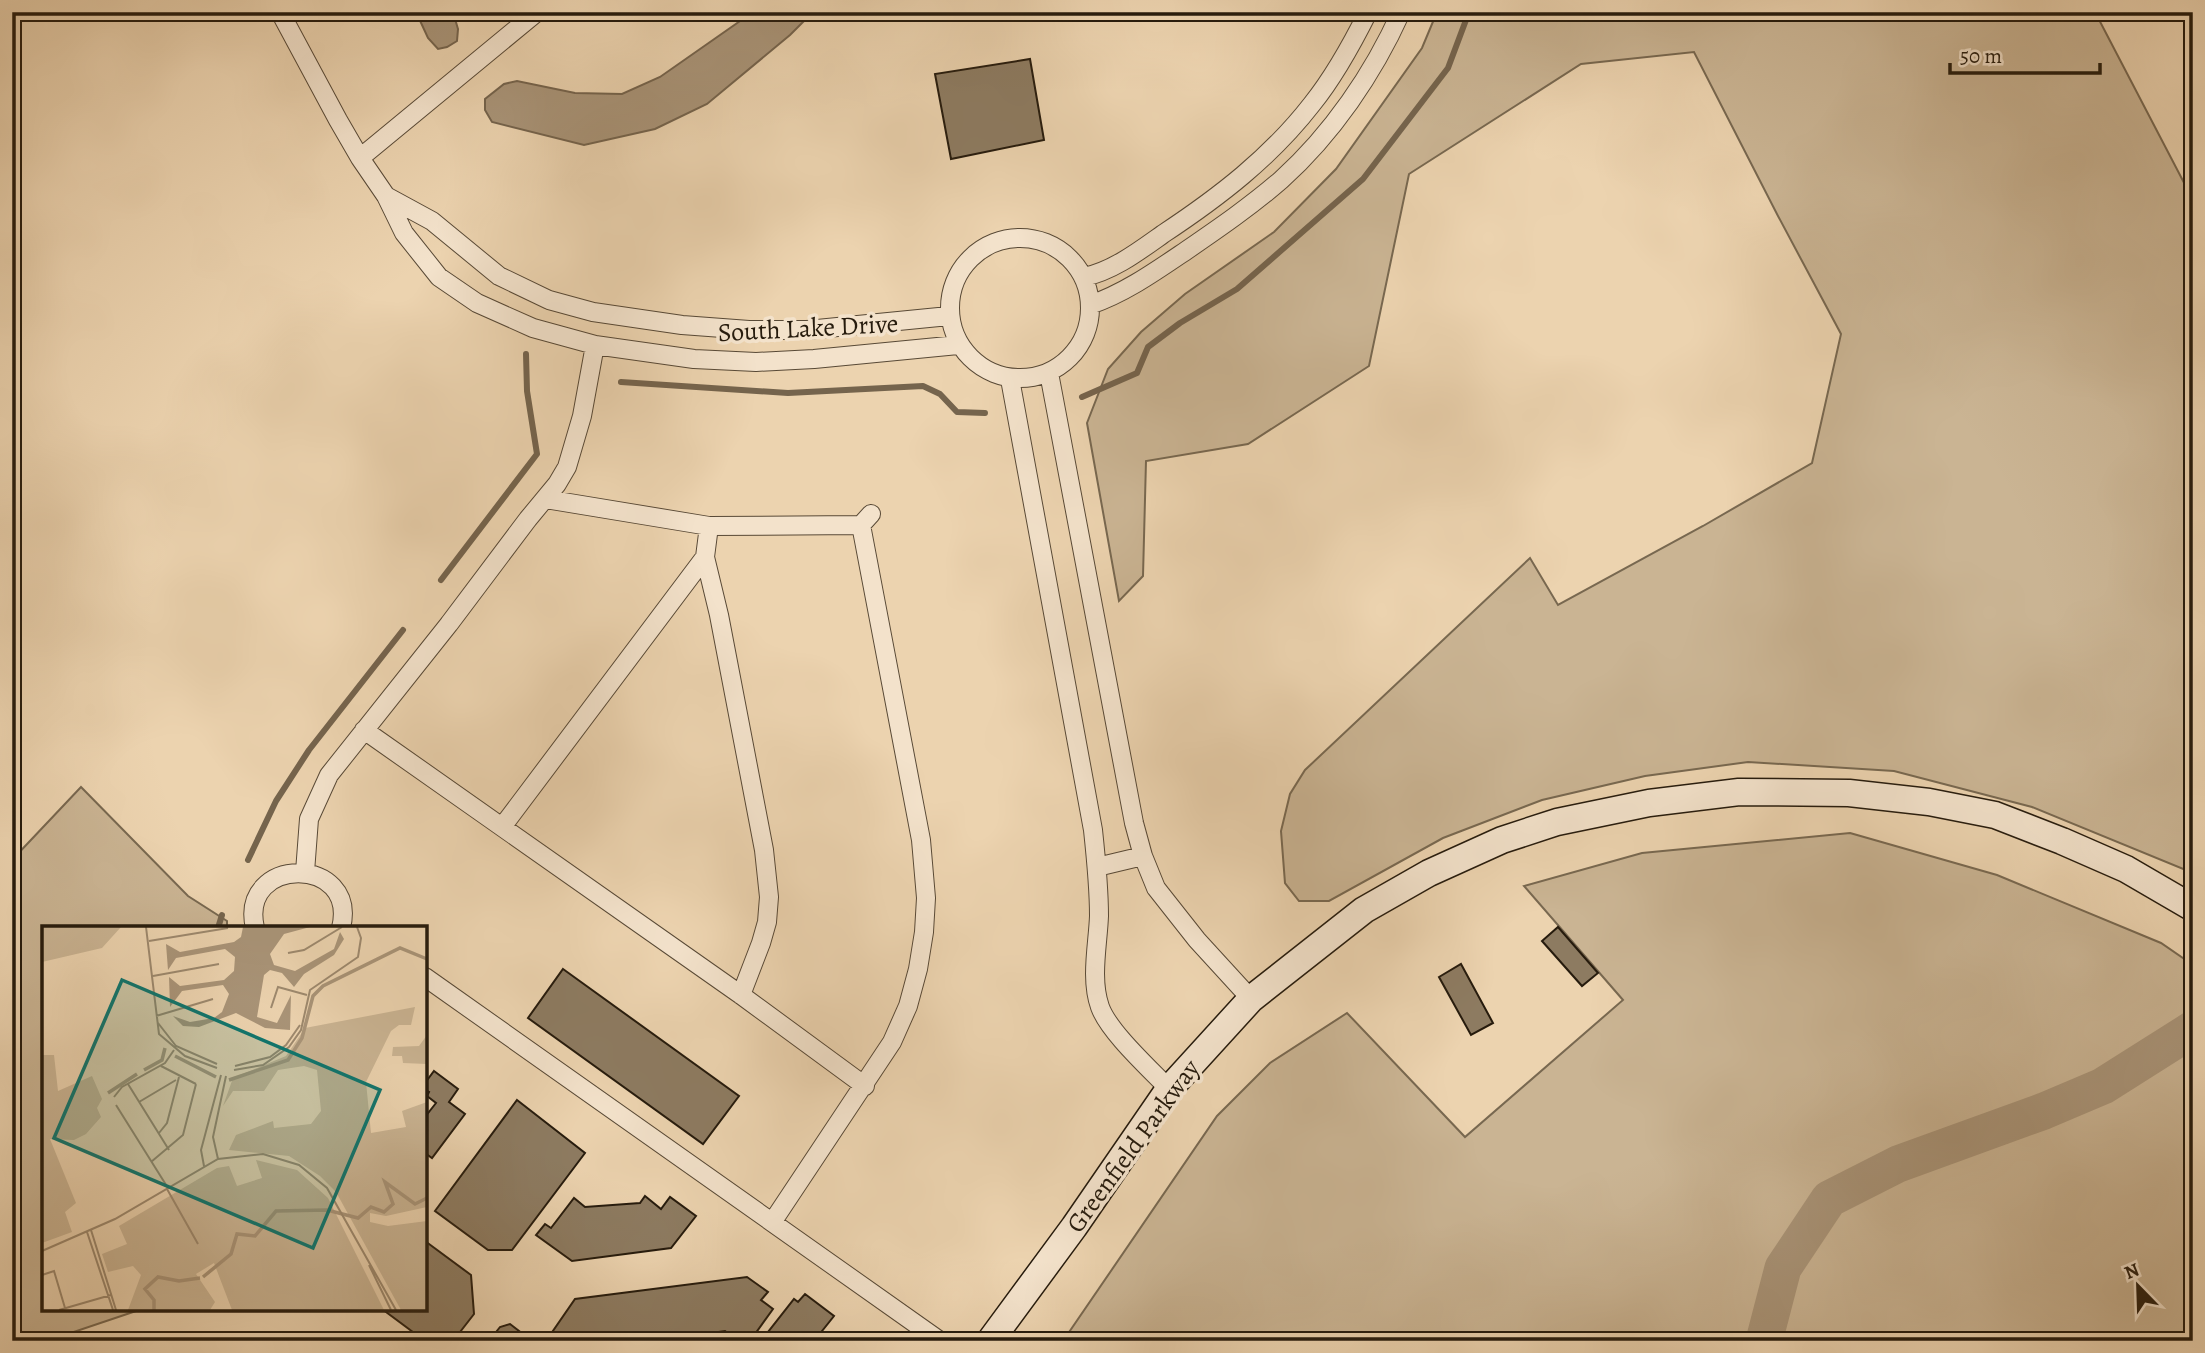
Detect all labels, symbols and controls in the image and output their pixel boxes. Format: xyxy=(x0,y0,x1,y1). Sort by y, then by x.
scale bar xyxy=(1950,32,2100,76)
text: 50 m xyxy=(1960,42,2002,70)
street label: South Lake Drive xyxy=(717,306,899,350)
inset map xyxy=(42,926,427,1311)
street label: Greenfield Parkway xyxy=(1058,1052,1208,1240)
north arrow xyxy=(2104,1252,2174,1322)
text: N xyxy=(2120,1257,2143,1286)

